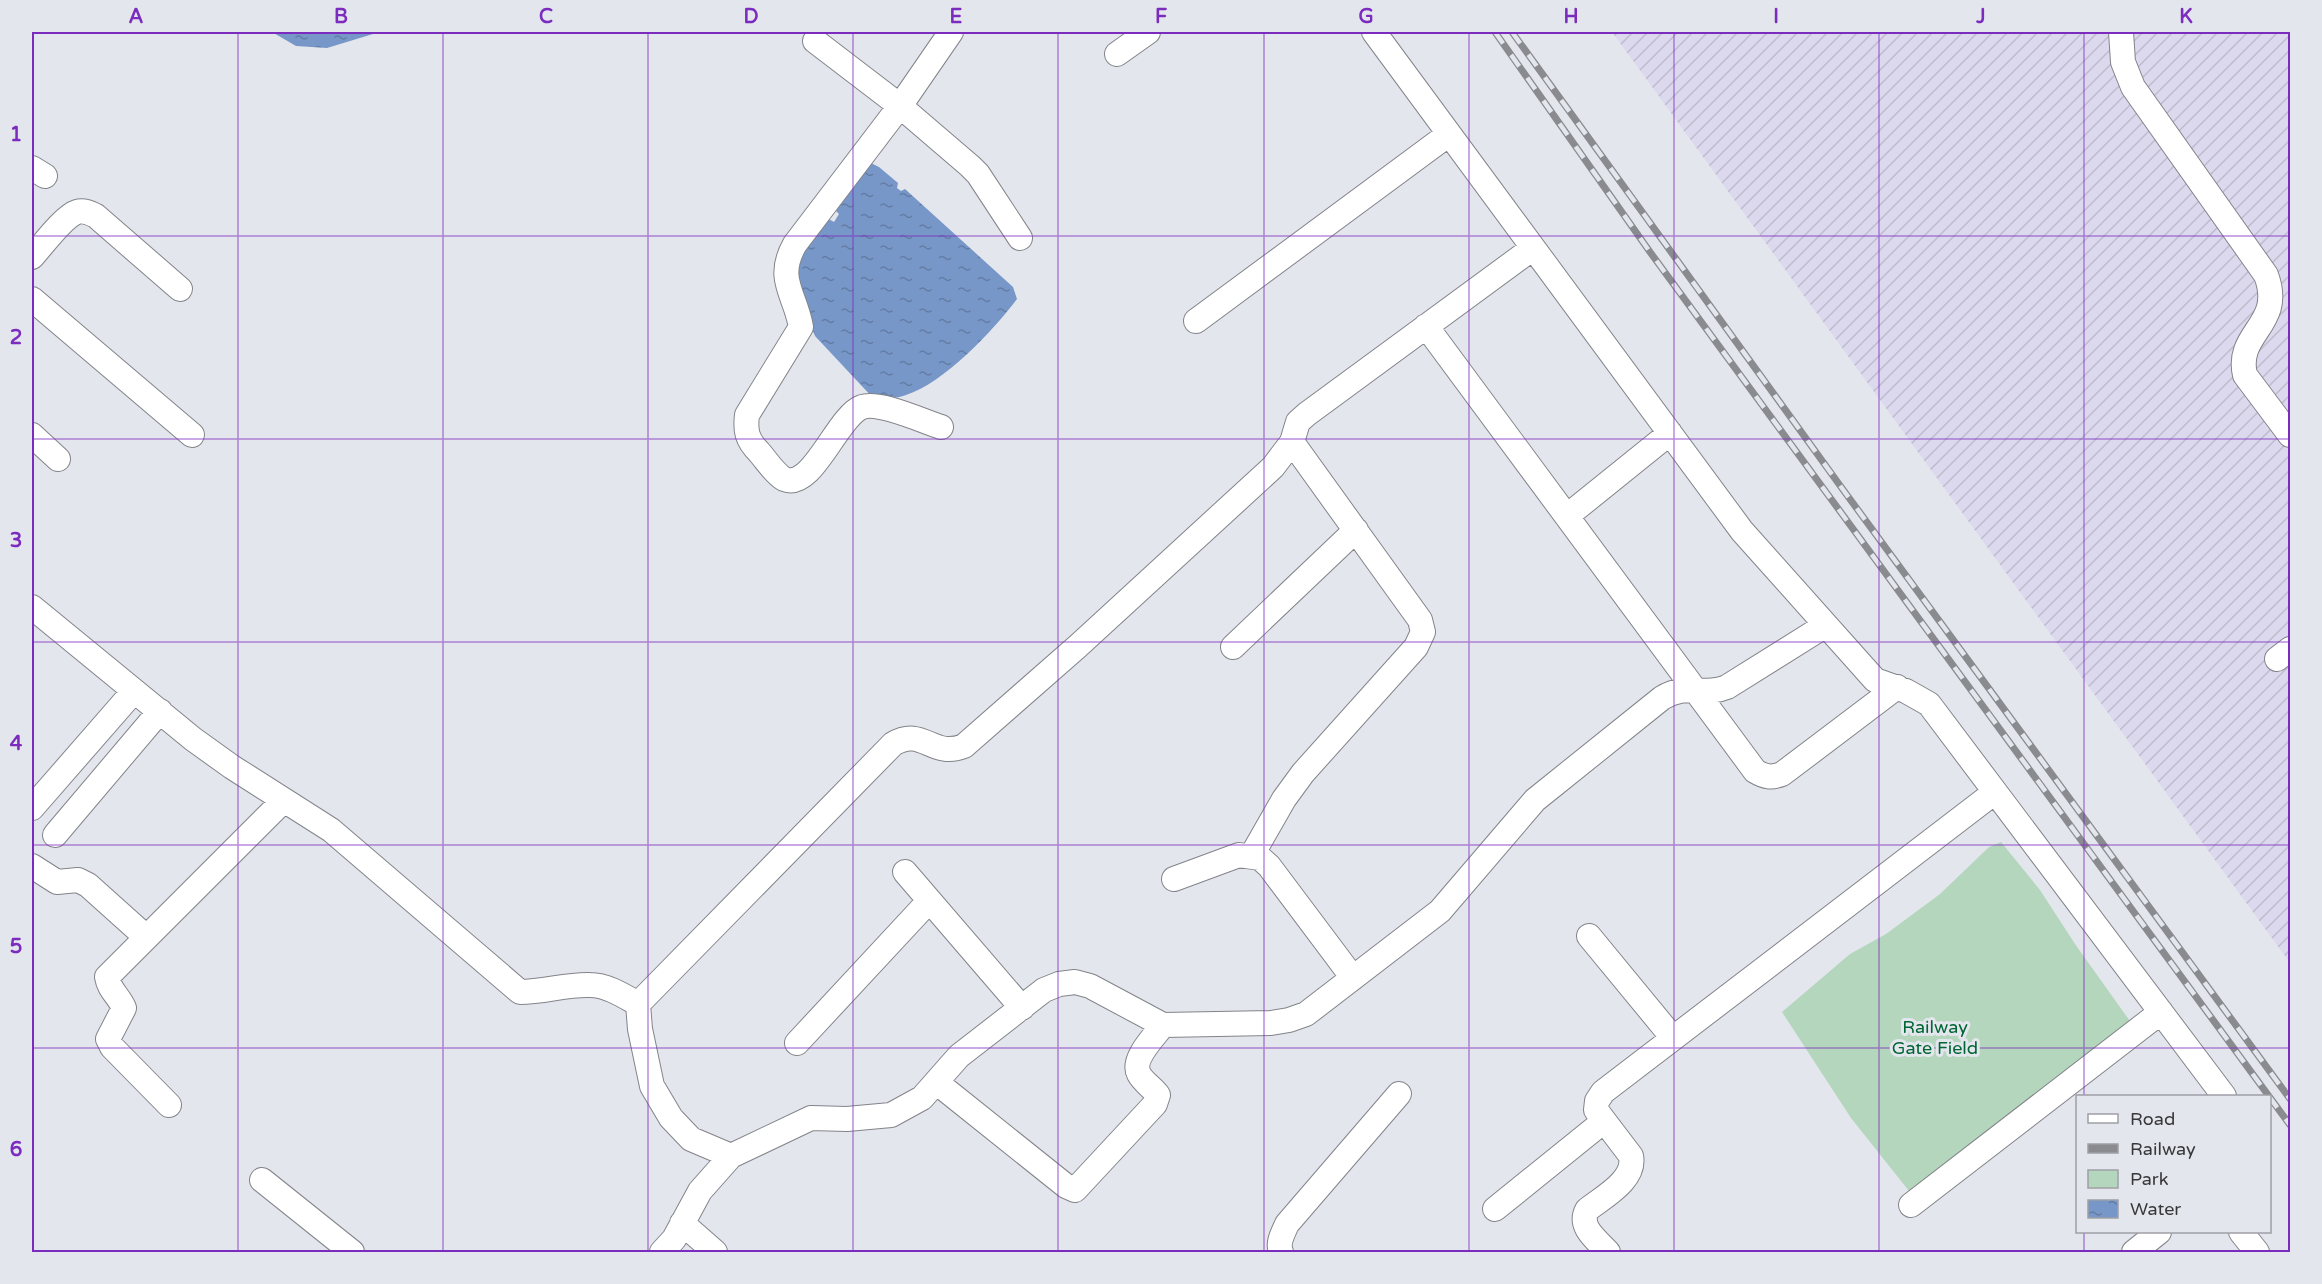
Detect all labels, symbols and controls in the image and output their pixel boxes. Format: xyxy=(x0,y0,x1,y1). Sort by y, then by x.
text: A xyxy=(129,5,144,29)
text: B xyxy=(334,5,348,29)
text: C xyxy=(539,5,553,29)
text: D xyxy=(743,5,759,29)
text: E xyxy=(950,5,963,29)
text: F xyxy=(1155,5,1167,29)
text: G xyxy=(1358,5,1374,29)
text: H xyxy=(1563,5,1579,29)
text: I xyxy=(1773,5,1779,29)
text: J xyxy=(1975,5,1986,29)
text: K xyxy=(2179,5,2193,29)
text: 1 xyxy=(10,123,22,147)
text: 2 xyxy=(10,326,22,350)
text: 3 xyxy=(10,529,22,553)
text: 4 xyxy=(10,732,23,756)
text: 5 xyxy=(10,935,22,959)
park label: Railway Gate Field xyxy=(1892,1016,1978,1059)
legend xyxy=(2076,1095,2271,1233)
text: Road xyxy=(2130,1108,2175,1130)
text: 6 xyxy=(10,1138,22,1162)
text: Railway xyxy=(2130,1138,2196,1160)
text: Park xyxy=(2130,1168,2169,1190)
text: Water xyxy=(2130,1198,2181,1220)

